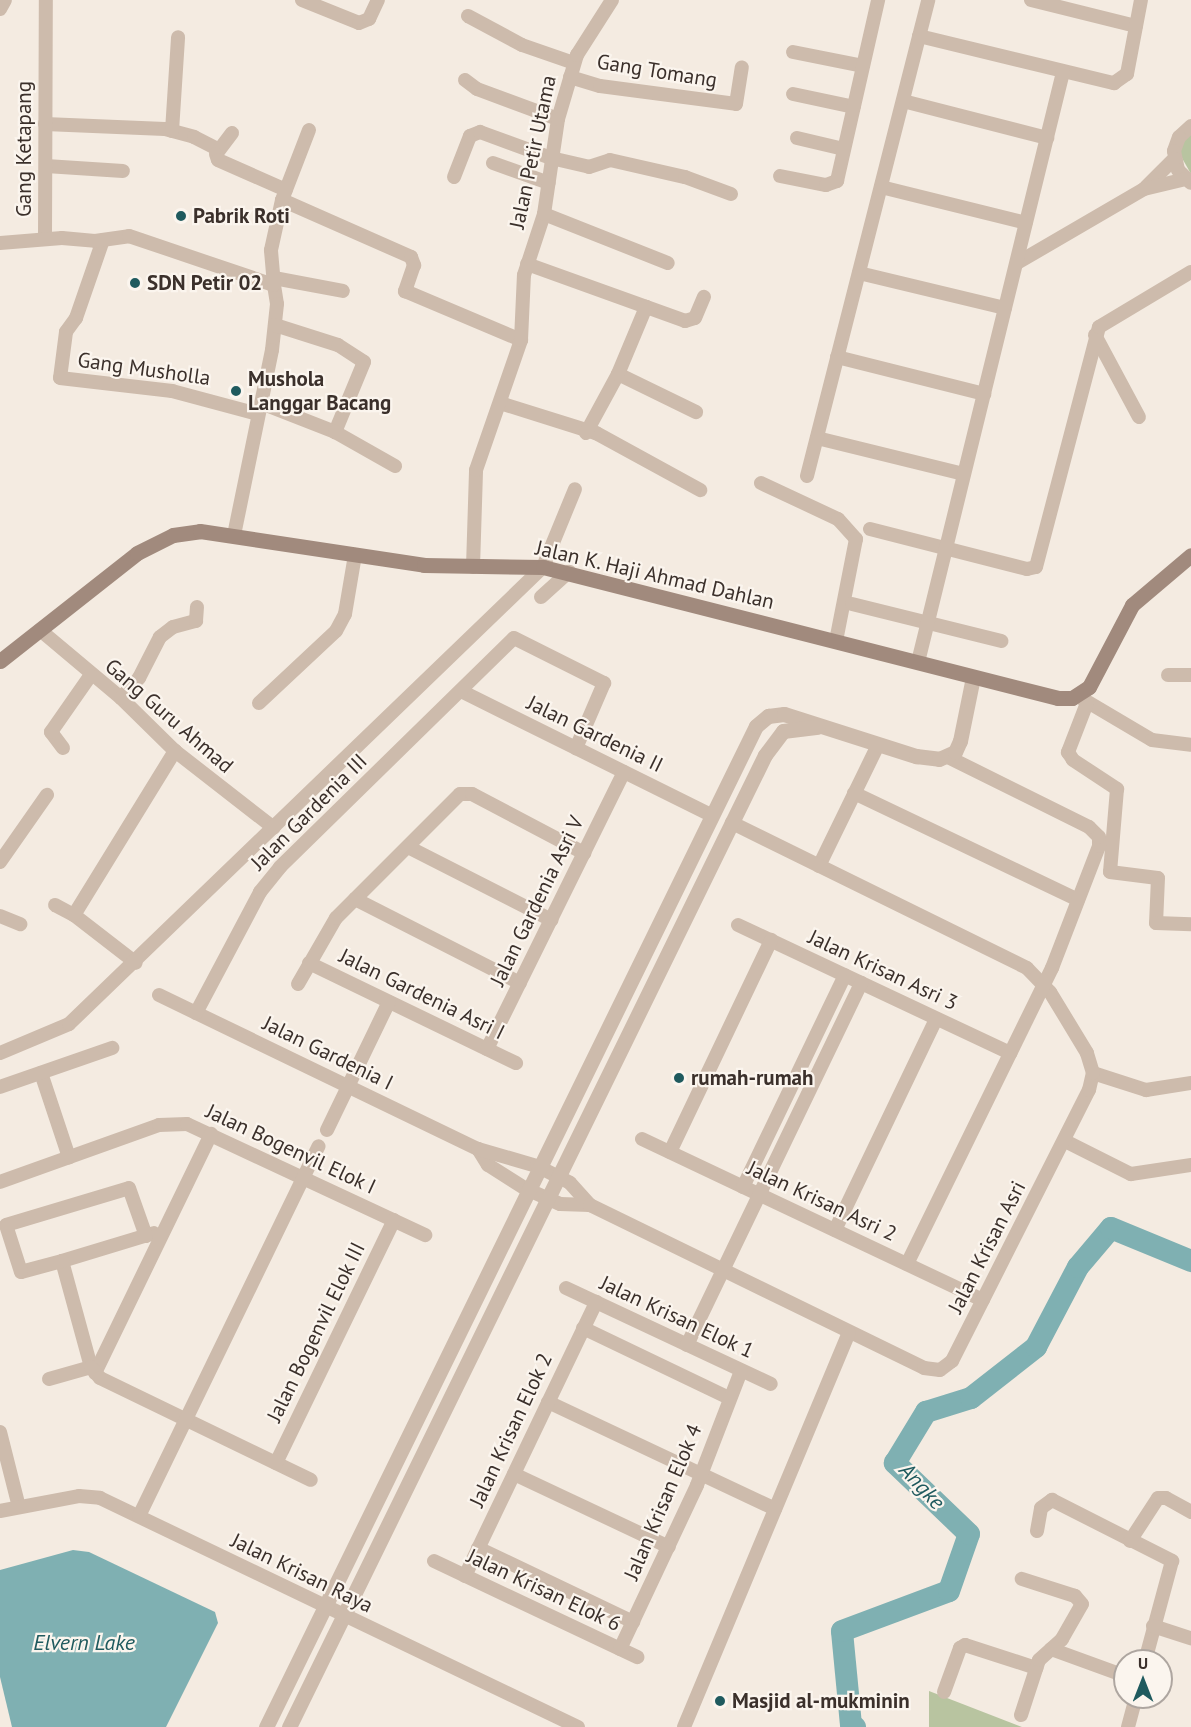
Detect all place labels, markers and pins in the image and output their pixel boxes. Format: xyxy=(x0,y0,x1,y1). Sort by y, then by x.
place label: Pabrik Roti xyxy=(193,203,291,229)
marker: Pabrik Roti xyxy=(174,209,188,223)
place label: SDN Petir 02 xyxy=(147,270,262,296)
marker: SDN Petir 02 xyxy=(128,276,142,290)
place label: Mushola Langgar Bacang xyxy=(248,366,391,416)
marker: Mushola Langgar Bacang xyxy=(229,384,243,398)
place label: rumah-rumah xyxy=(691,1065,813,1091)
marker: rumah-rumah xyxy=(672,1071,686,1085)
place label: Masjid al-mukminin xyxy=(732,1688,910,1714)
marker: Masjid al-mukminin xyxy=(713,1694,727,1708)

